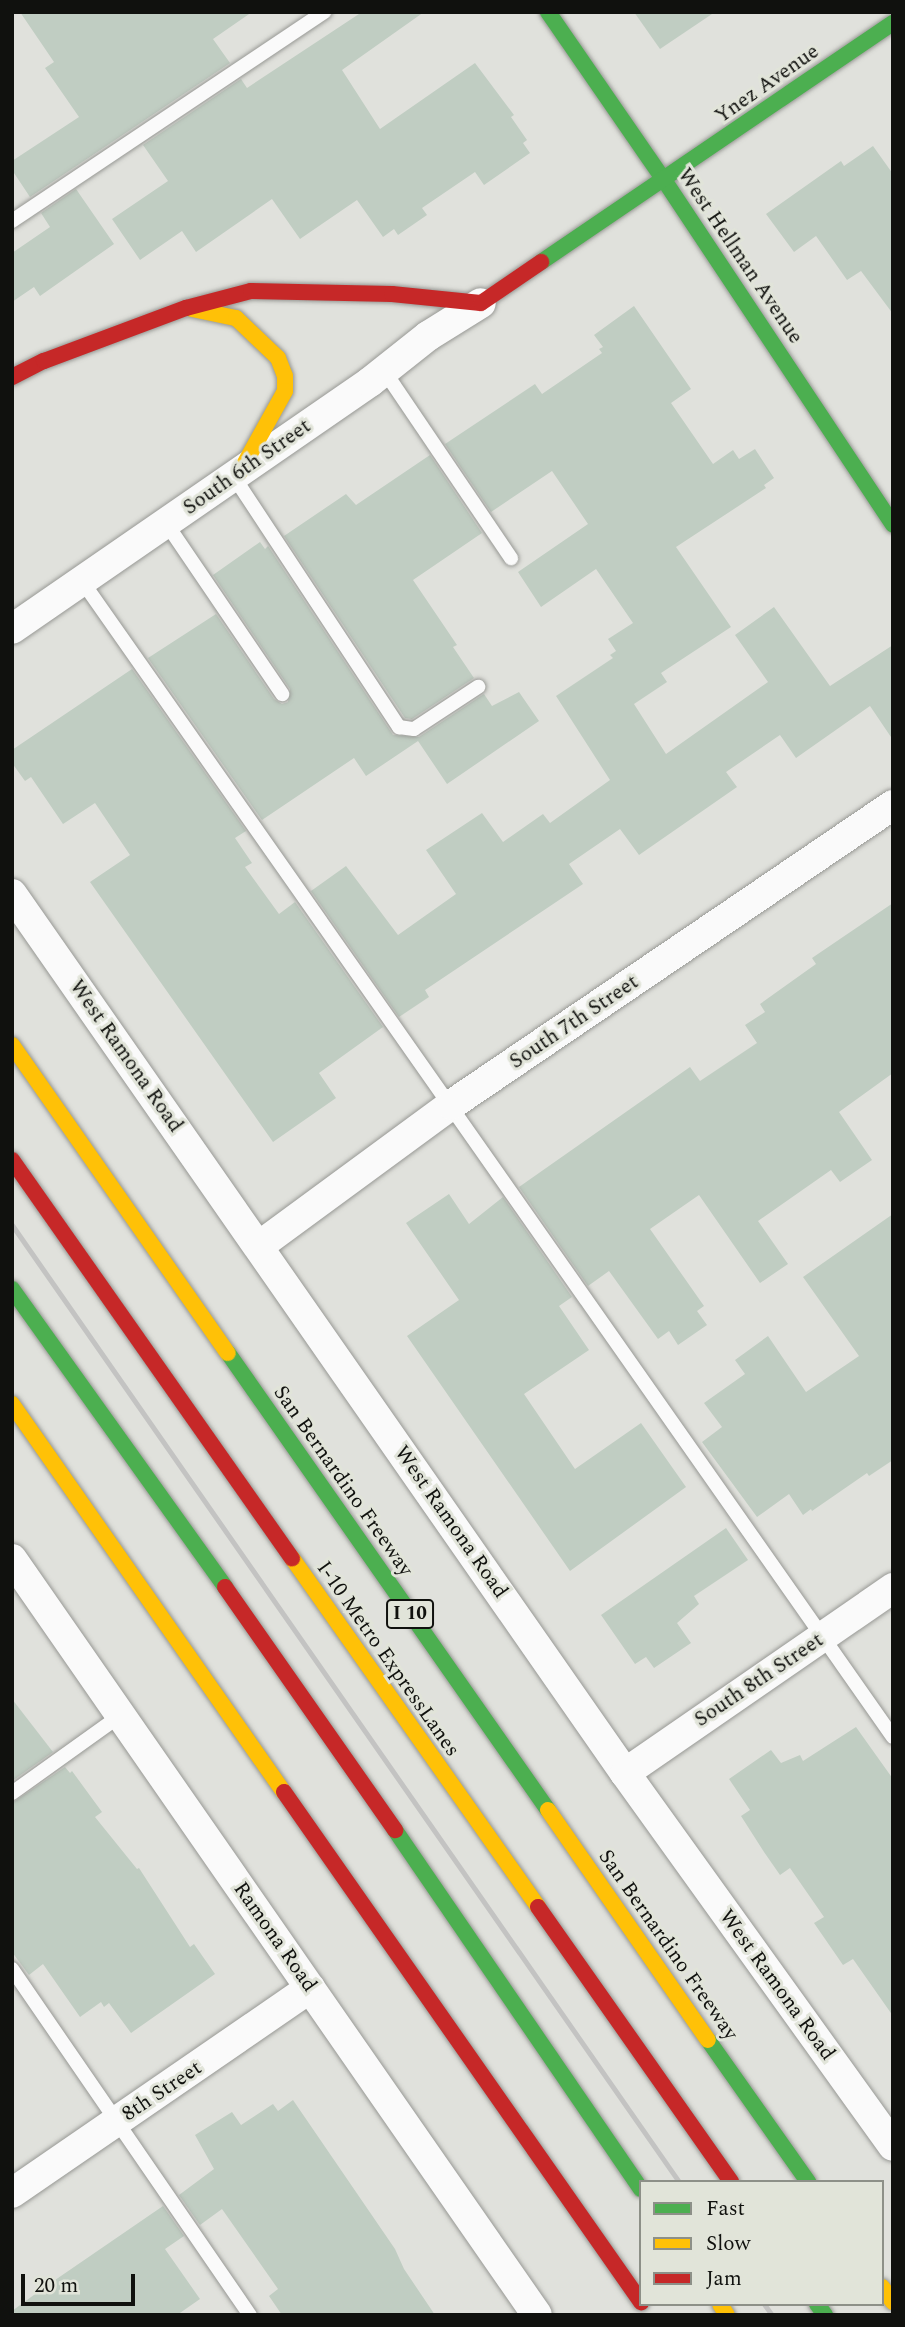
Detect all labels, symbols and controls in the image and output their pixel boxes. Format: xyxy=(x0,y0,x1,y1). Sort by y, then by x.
street label: Ynez Avenue xyxy=(710,39,824,129)
street label: West Hellman Avenue xyxy=(672,163,808,349)
street label: South 6th Street xyxy=(178,414,316,520)
street label: South 7th Street xyxy=(505,970,643,1074)
street label: West Ramona Road xyxy=(64,975,188,1137)
street label: San Bernardino Freeway xyxy=(268,1381,418,1581)
street label: West Ramona Road xyxy=(389,1441,513,1603)
street label: I-10 Metro ExpressLanes xyxy=(311,1556,465,1762)
road number: I 10 xyxy=(386,1598,434,1630)
street label: South 8th Street xyxy=(690,1628,828,1732)
street label: San Bernardino Freeway xyxy=(593,1845,743,2045)
street label: Ramona Road xyxy=(228,1877,322,1997)
street label: West Ramona Road xyxy=(714,1905,840,2065)
street label: 8th Street xyxy=(117,2055,207,2127)
legend xyxy=(639,2180,884,2306)
text: Fast xyxy=(706,2193,745,2225)
text: Slow xyxy=(706,2228,750,2260)
scale bar xyxy=(24,2260,138,2304)
text: Jam xyxy=(706,2263,742,2295)
text: 20 m xyxy=(34,2270,78,2302)

